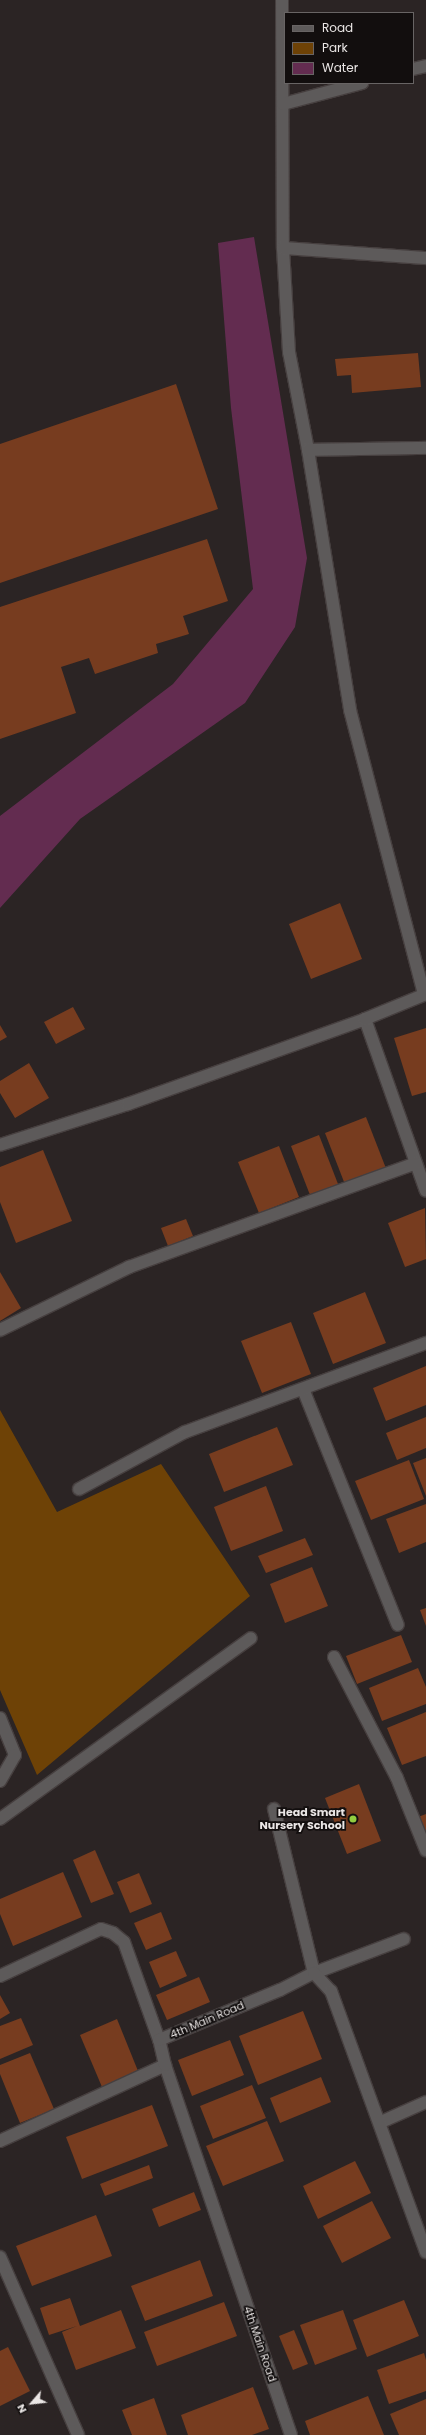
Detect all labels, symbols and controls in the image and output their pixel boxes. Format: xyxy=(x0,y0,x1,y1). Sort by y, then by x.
legend xyxy=(284,12,414,84)
text: Road xyxy=(322,19,353,36)
text: Park xyxy=(322,39,348,56)
text: Water xyxy=(322,59,358,76)
place label: Head Smart Nursery School xyxy=(260,1806,345,1832)
marker: Head Smart Nursery School xyxy=(348,1814,358,1824)
street label: 4th Main Road xyxy=(168,1998,246,2042)
street label: 4th Main Road xyxy=(241,2304,279,2384)
north arrow xyxy=(12,2383,52,2423)
text: N xyxy=(12,2401,30,2416)

